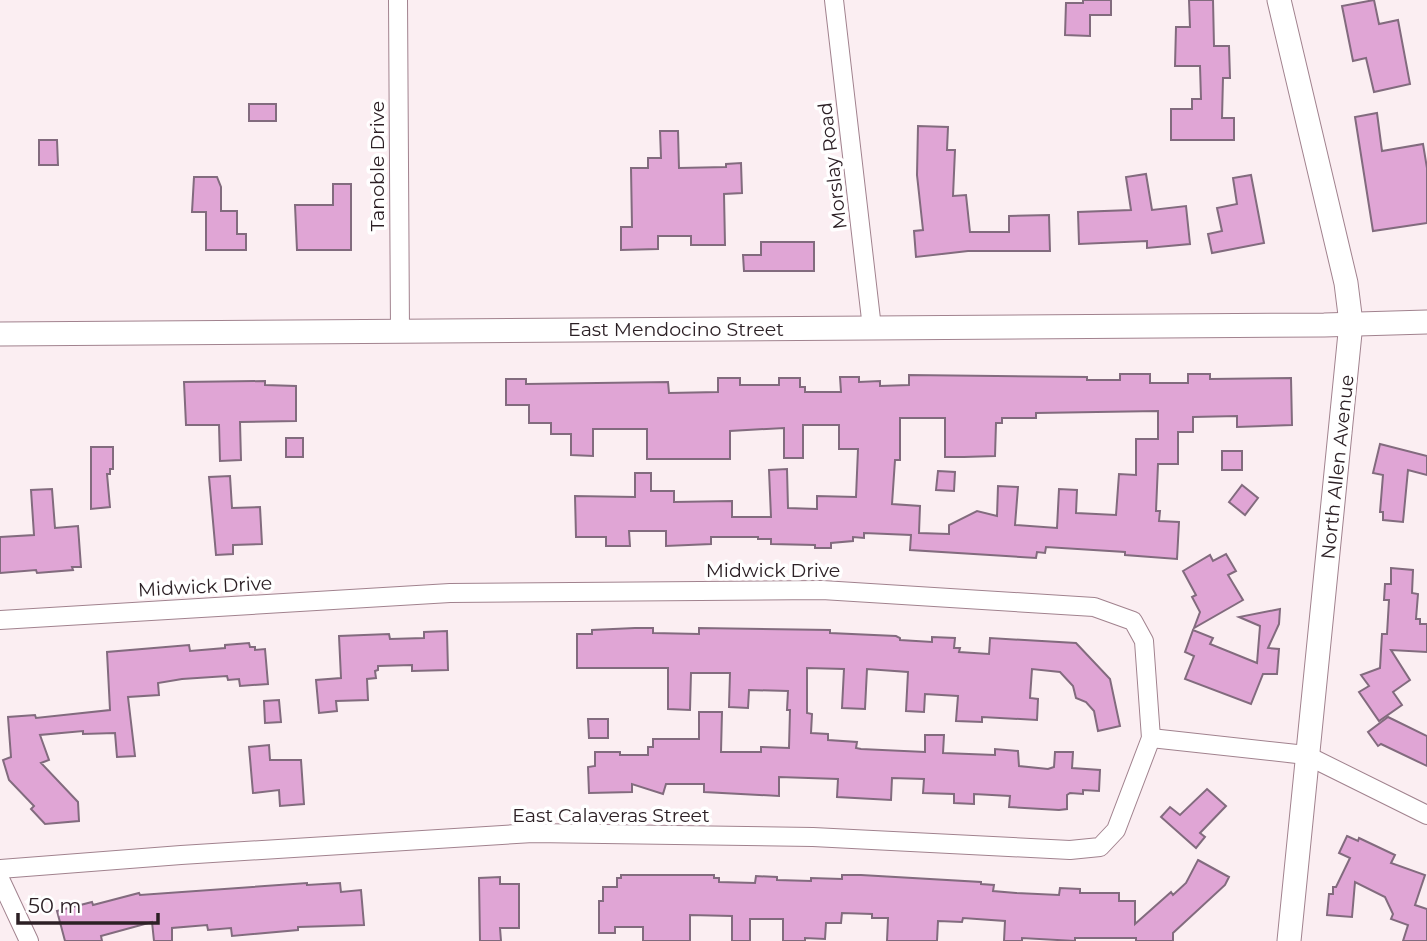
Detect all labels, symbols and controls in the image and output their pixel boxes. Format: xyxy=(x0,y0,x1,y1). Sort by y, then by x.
street label: Tanoble Drive xyxy=(366,101,389,231)
street label: Morslay Road xyxy=(813,101,852,231)
street label: East Mendocino Street xyxy=(568,318,784,341)
street label: North Allen Avenue xyxy=(1316,374,1359,561)
street label: Midwick Drive xyxy=(706,559,840,582)
street label: Midwick Drive xyxy=(137,571,273,602)
street label: East Calaveras Street xyxy=(512,804,710,827)
scale bar xyxy=(18,881,158,925)
text: 50 m xyxy=(28,893,82,918)

